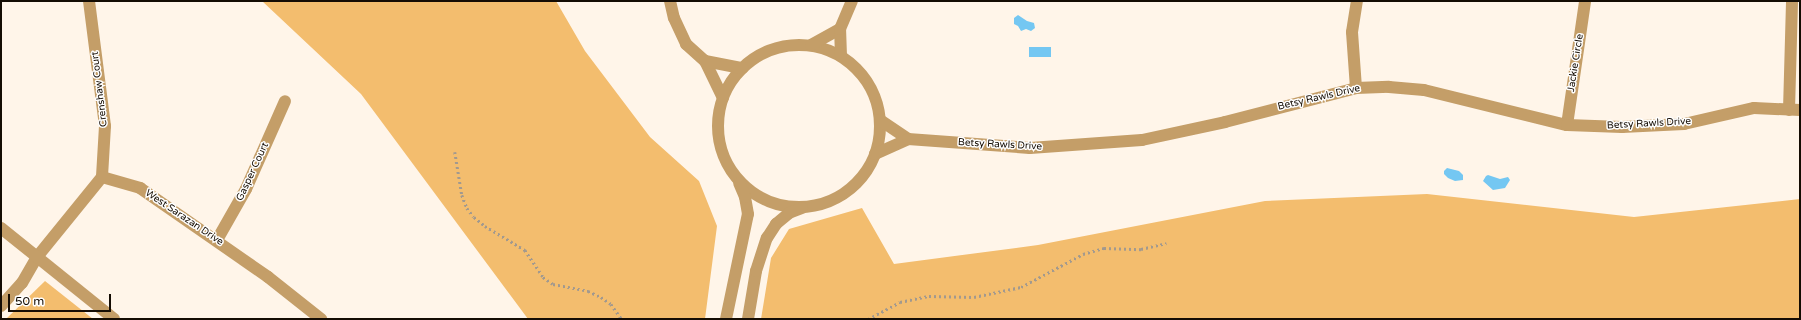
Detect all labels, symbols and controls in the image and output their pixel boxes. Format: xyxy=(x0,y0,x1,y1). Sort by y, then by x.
street label: Jackie Circle xyxy=(1566,33,1586,93)
street label: Crenshaw Court xyxy=(89,51,111,127)
street label: Betsy Rawls Drive xyxy=(1277,83,1361,113)
street label: Betsy Rawls Drive xyxy=(1607,116,1691,132)
street label: Betsy Rawls Drive xyxy=(958,137,1042,153)
street label: Gasper Court xyxy=(234,141,272,203)
street label: West Sarazan Drive xyxy=(143,187,225,249)
scale bar xyxy=(10,286,113,312)
text: 50 m xyxy=(15,294,44,308)

